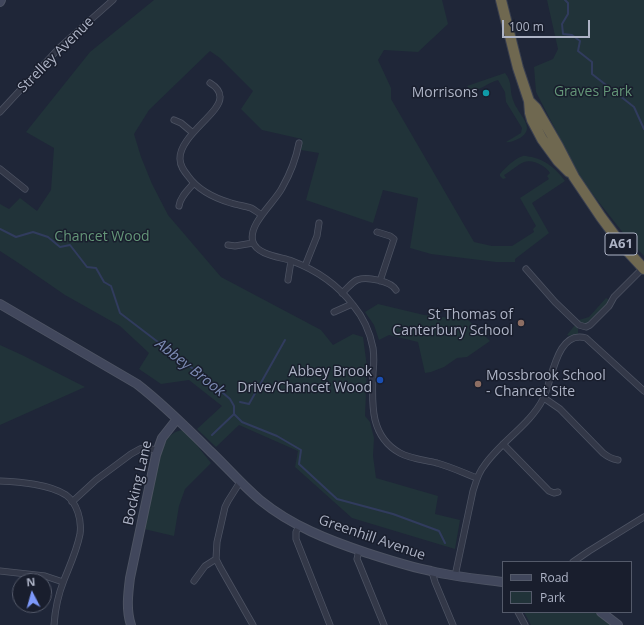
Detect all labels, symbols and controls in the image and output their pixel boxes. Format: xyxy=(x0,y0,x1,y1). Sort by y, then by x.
scale bar xyxy=(504,12,592,38)
street label: Strelley Avenue xyxy=(15,14,97,96)
text: 100 m xyxy=(509,18,544,35)
park label: Graves Park xyxy=(554,84,632,100)
place label: Morrisons xyxy=(412,85,478,101)
marker: Morrisons xyxy=(481,88,491,98)
park label: Chancet Wood xyxy=(54,229,150,245)
road number: A61 xyxy=(605,233,637,255)
place label: St Thomas of Canterbury School xyxy=(392,307,513,340)
marker: St Thomas of Canterbury School xyxy=(516,318,526,328)
water label: Abbey Brook xyxy=(152,335,228,401)
place label: Abbey Brook Drive/Chancet Wood xyxy=(237,364,372,396)
place label: Mossbrook School - Chancet Site xyxy=(486,368,606,400)
marker: Abbey Brook Drive/Chancet Wood xyxy=(375,375,385,385)
marker: Mossbrook School - Chancet Site xyxy=(473,379,483,389)
street label: Bocking Lane xyxy=(120,439,156,527)
street label: Greenhill Avenue xyxy=(316,512,428,564)
legend xyxy=(502,561,632,613)
text: Road xyxy=(540,569,569,586)
north arrow xyxy=(12,573,52,613)
text: N xyxy=(26,574,36,589)
text: Park xyxy=(540,589,565,606)

